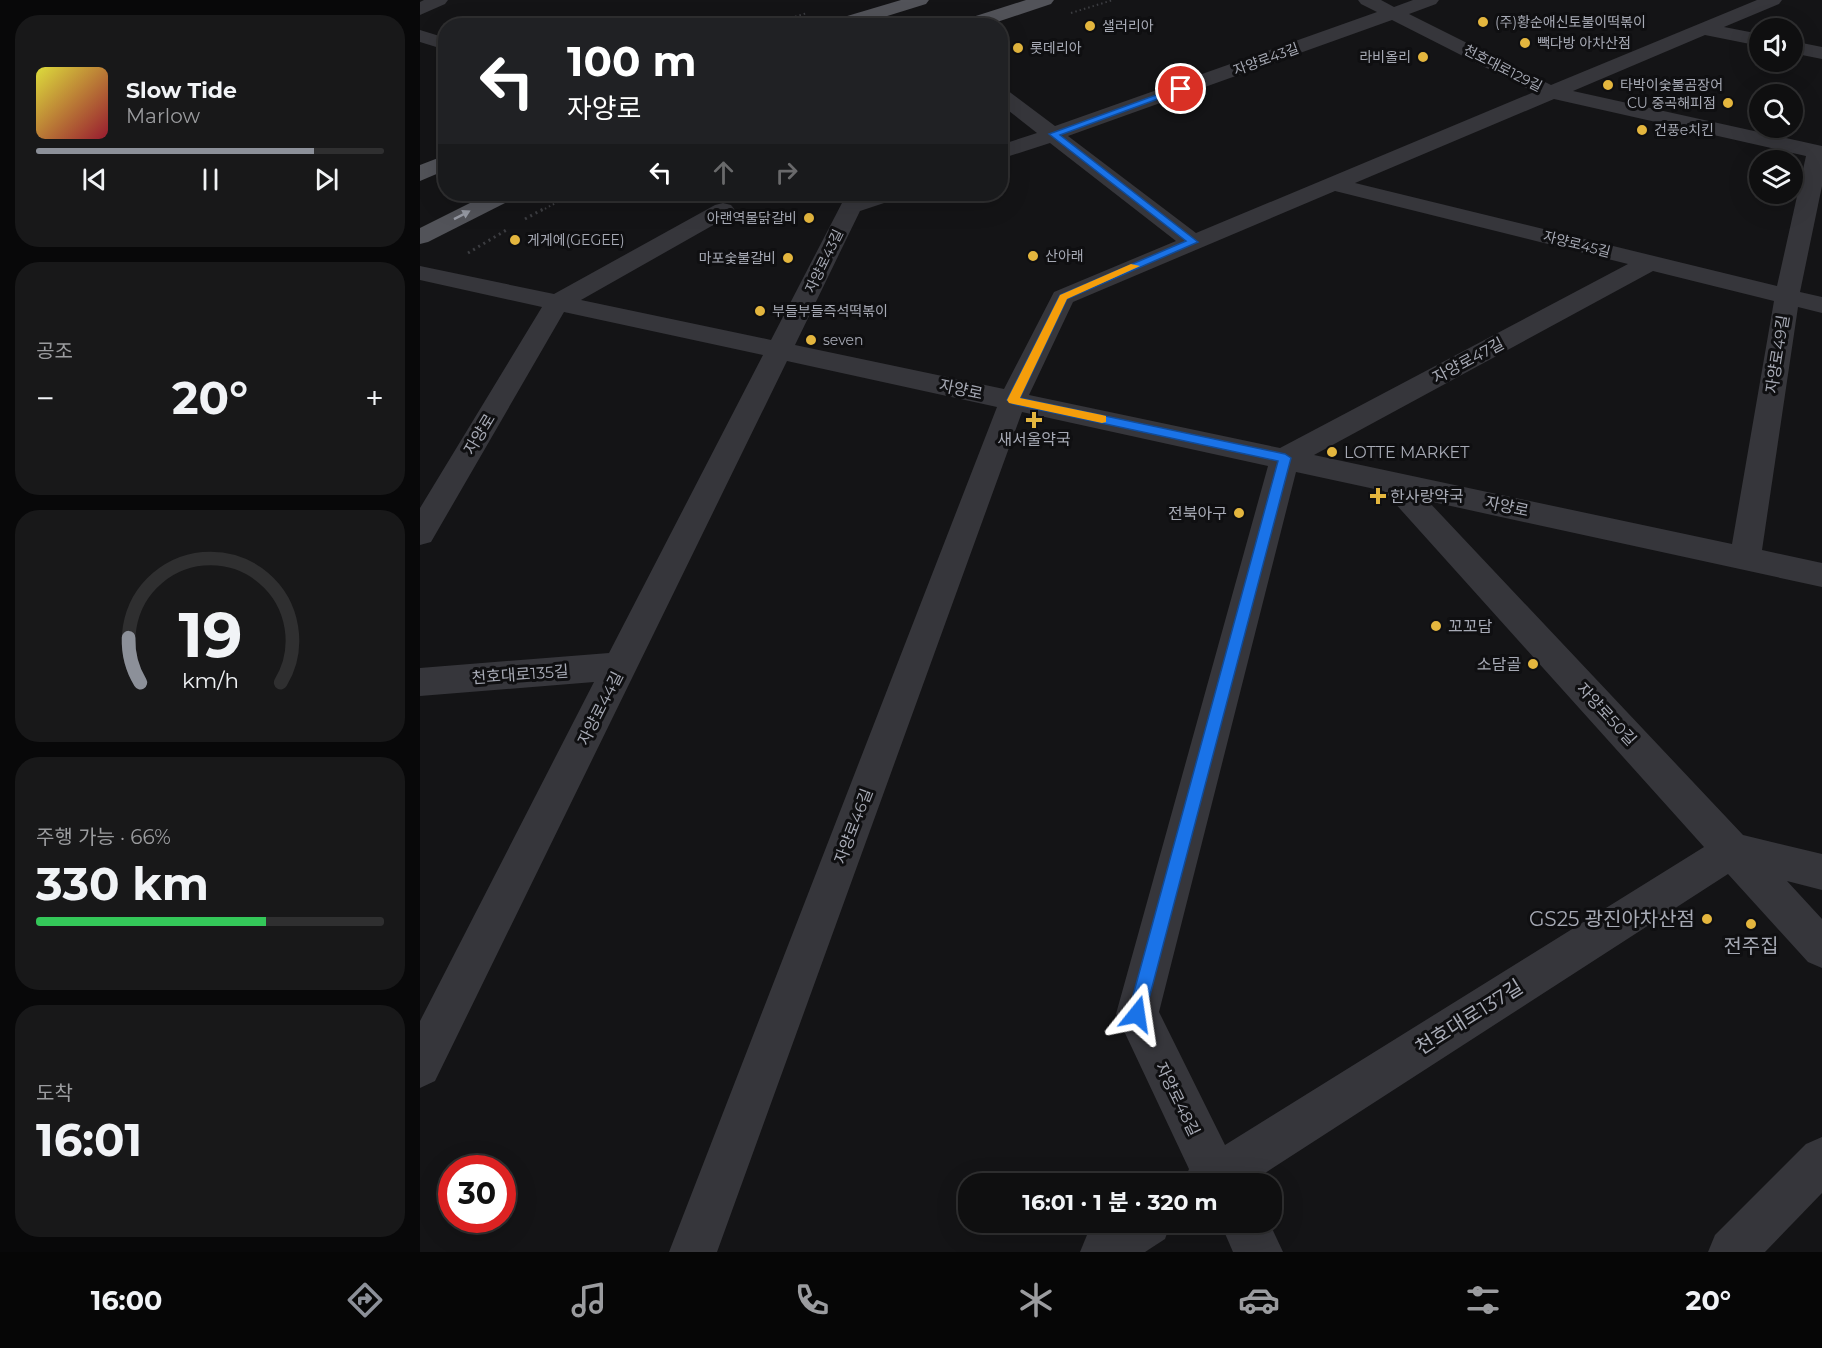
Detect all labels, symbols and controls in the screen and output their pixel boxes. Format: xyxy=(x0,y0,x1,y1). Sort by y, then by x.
place label: (주)황순애신토불이떡볶이 xyxy=(1495,13,1646,31)
marker: (주)황순애신토불이떡볶이 xyxy=(1476,15,1490,29)
place label: 샐러리아 xyxy=(1102,17,1154,35)
map controls xyxy=(1749,18,1803,204)
button: sound xyxy=(1749,18,1803,72)
marker: 샐러리아 xyxy=(1083,19,1097,33)
place label: 빽다방 아차산점 xyxy=(1537,34,1631,52)
text: 100 m xyxy=(567,35,696,87)
marker: 빽다방 아차산점 xyxy=(1518,36,1532,50)
place label: 롯데리아 xyxy=(1030,39,1082,57)
street label: 자양로43길 xyxy=(1231,39,1301,79)
street label: 천호대로129길 xyxy=(1461,40,1545,96)
marker: 롯데리아 xyxy=(1011,41,1025,55)
icon: left xyxy=(468,42,546,120)
place label: 라비올리 xyxy=(1359,48,1411,66)
marker: 라비올리 xyxy=(1416,50,1430,64)
pin xyxy=(1155,63,1206,114)
icon: arrive xyxy=(1164,72,1197,105)
place label: 타박이숯불곰장어 xyxy=(1620,76,1723,94)
text: Slow Tide xyxy=(126,77,237,104)
marker: 타박이숯불곰장어 xyxy=(1601,78,1615,92)
button: search xyxy=(1749,84,1803,138)
text: 자양로 xyxy=(567,92,642,125)
place label: CU 중곡해피점 xyxy=(1627,94,1716,112)
marker: CU 중곡해피점 xyxy=(1721,96,1735,110)
text: Marlow xyxy=(126,104,200,128)
place label: 건풍e치킨 xyxy=(1654,121,1714,139)
marker: 건풍e치킨 xyxy=(1635,123,1649,137)
button: layers xyxy=(1749,150,1803,204)
icon: left xyxy=(644,156,677,189)
icon: ahead xyxy=(707,156,740,189)
icon: right xyxy=(770,156,803,189)
icon: previous xyxy=(78,163,111,196)
icon: pause xyxy=(194,163,227,196)
icon: next xyxy=(310,163,343,196)
place label: 아랜역물닭갈비 xyxy=(707,209,797,227)
one-way arrow xyxy=(454,210,471,220)
marker: 아랜역물닭갈비 xyxy=(802,211,816,225)
street label: 자양로43길 xyxy=(801,226,847,296)
street label: 자양로45길 xyxy=(1542,227,1612,261)
place label: 게게에(GEGEE) xyxy=(527,231,625,249)
marker: 게게에(GEGEE) xyxy=(508,233,522,247)
place label: 산아래 xyxy=(1045,247,1084,265)
place label: 마포숯불갈비 xyxy=(699,249,776,267)
marker: 산아래 xyxy=(1026,249,1040,263)
marker: 마포숯불갈비 xyxy=(781,251,795,265)
place label: 부들부들즉석떡볶이 xyxy=(772,302,888,320)
marker: 부들부들즉석떡볶이 xyxy=(753,304,767,318)
street label: 자양로49길 xyxy=(1762,314,1793,395)
place label: seven xyxy=(823,331,863,349)
marker: seven xyxy=(804,333,818,347)
street label: 자양로47길 xyxy=(1429,334,1507,387)
text: 공조 xyxy=(36,339,73,363)
text: 20° xyxy=(172,370,248,425)
street label: 자양로 xyxy=(937,376,985,403)
text: − xyxy=(36,378,55,418)
text: + xyxy=(365,378,384,418)
street label: 자양로 xyxy=(460,410,499,458)
marker: 새서울약국 xyxy=(1027,413,1041,427)
place label: 새서울약국 xyxy=(997,430,1071,449)
place label: LOTTE MARKET xyxy=(1344,443,1470,462)
marker: LOTTE MARKET xyxy=(1325,445,1339,459)
place label: 한사랑약국 xyxy=(1390,487,1464,506)
marker: 한사랑약국 xyxy=(1371,489,1385,503)
street label: 자양로 xyxy=(1483,493,1531,520)
place label: 전북아구 xyxy=(1168,504,1227,523)
marker: 전북아구 xyxy=(1232,506,1246,520)
text: 19 xyxy=(178,597,242,673)
place label: 꼬꼬담 xyxy=(1448,617,1492,636)
marker: 꼬꼬담 xyxy=(1429,619,1443,633)
place label: 소담골 xyxy=(1477,655,1521,674)
marker: 소담골 xyxy=(1526,657,1540,671)
street label: 천호대로135길 xyxy=(471,662,569,687)
text: km/h xyxy=(181,667,239,693)
street label: 자양로44길 xyxy=(574,668,627,748)
street label: 자양로50길 xyxy=(1573,679,1640,750)
street label: 자양로46길 xyxy=(830,786,877,867)
text: 주행 가능 · 66% xyxy=(36,825,171,849)
text: 330 km xyxy=(36,856,209,911)
place label: GS25 광진아차산점 xyxy=(1529,907,1695,931)
marker: GS25 광진아차산점 xyxy=(1700,912,1714,926)
marker: 전주집 xyxy=(1744,917,1758,931)
place label: 전주집 xyxy=(1723,934,1779,958)
street label: 천호대로137길 xyxy=(1411,974,1527,1060)
position arrow xyxy=(1105,982,1169,1046)
street label: 자양로48길 xyxy=(1152,1059,1204,1139)
text: 도착 xyxy=(36,1081,73,1105)
text: 16:01 xyxy=(36,1112,142,1167)
speed limit sign: 30 xyxy=(438,1155,516,1233)
text: 16:01 · 1 분 · 320 m xyxy=(1022,1189,1218,1216)
icon: directions xyxy=(344,1279,386,1321)
icon: music xyxy=(568,1279,610,1321)
icon: phone xyxy=(791,1279,833,1321)
icon: climate xyxy=(1015,1279,1057,1321)
icon: car xyxy=(1238,1279,1280,1321)
icon: filters xyxy=(1462,1279,1504,1321)
text: 16:00 xyxy=(91,1284,162,1317)
text: 20° xyxy=(1686,1284,1731,1317)

